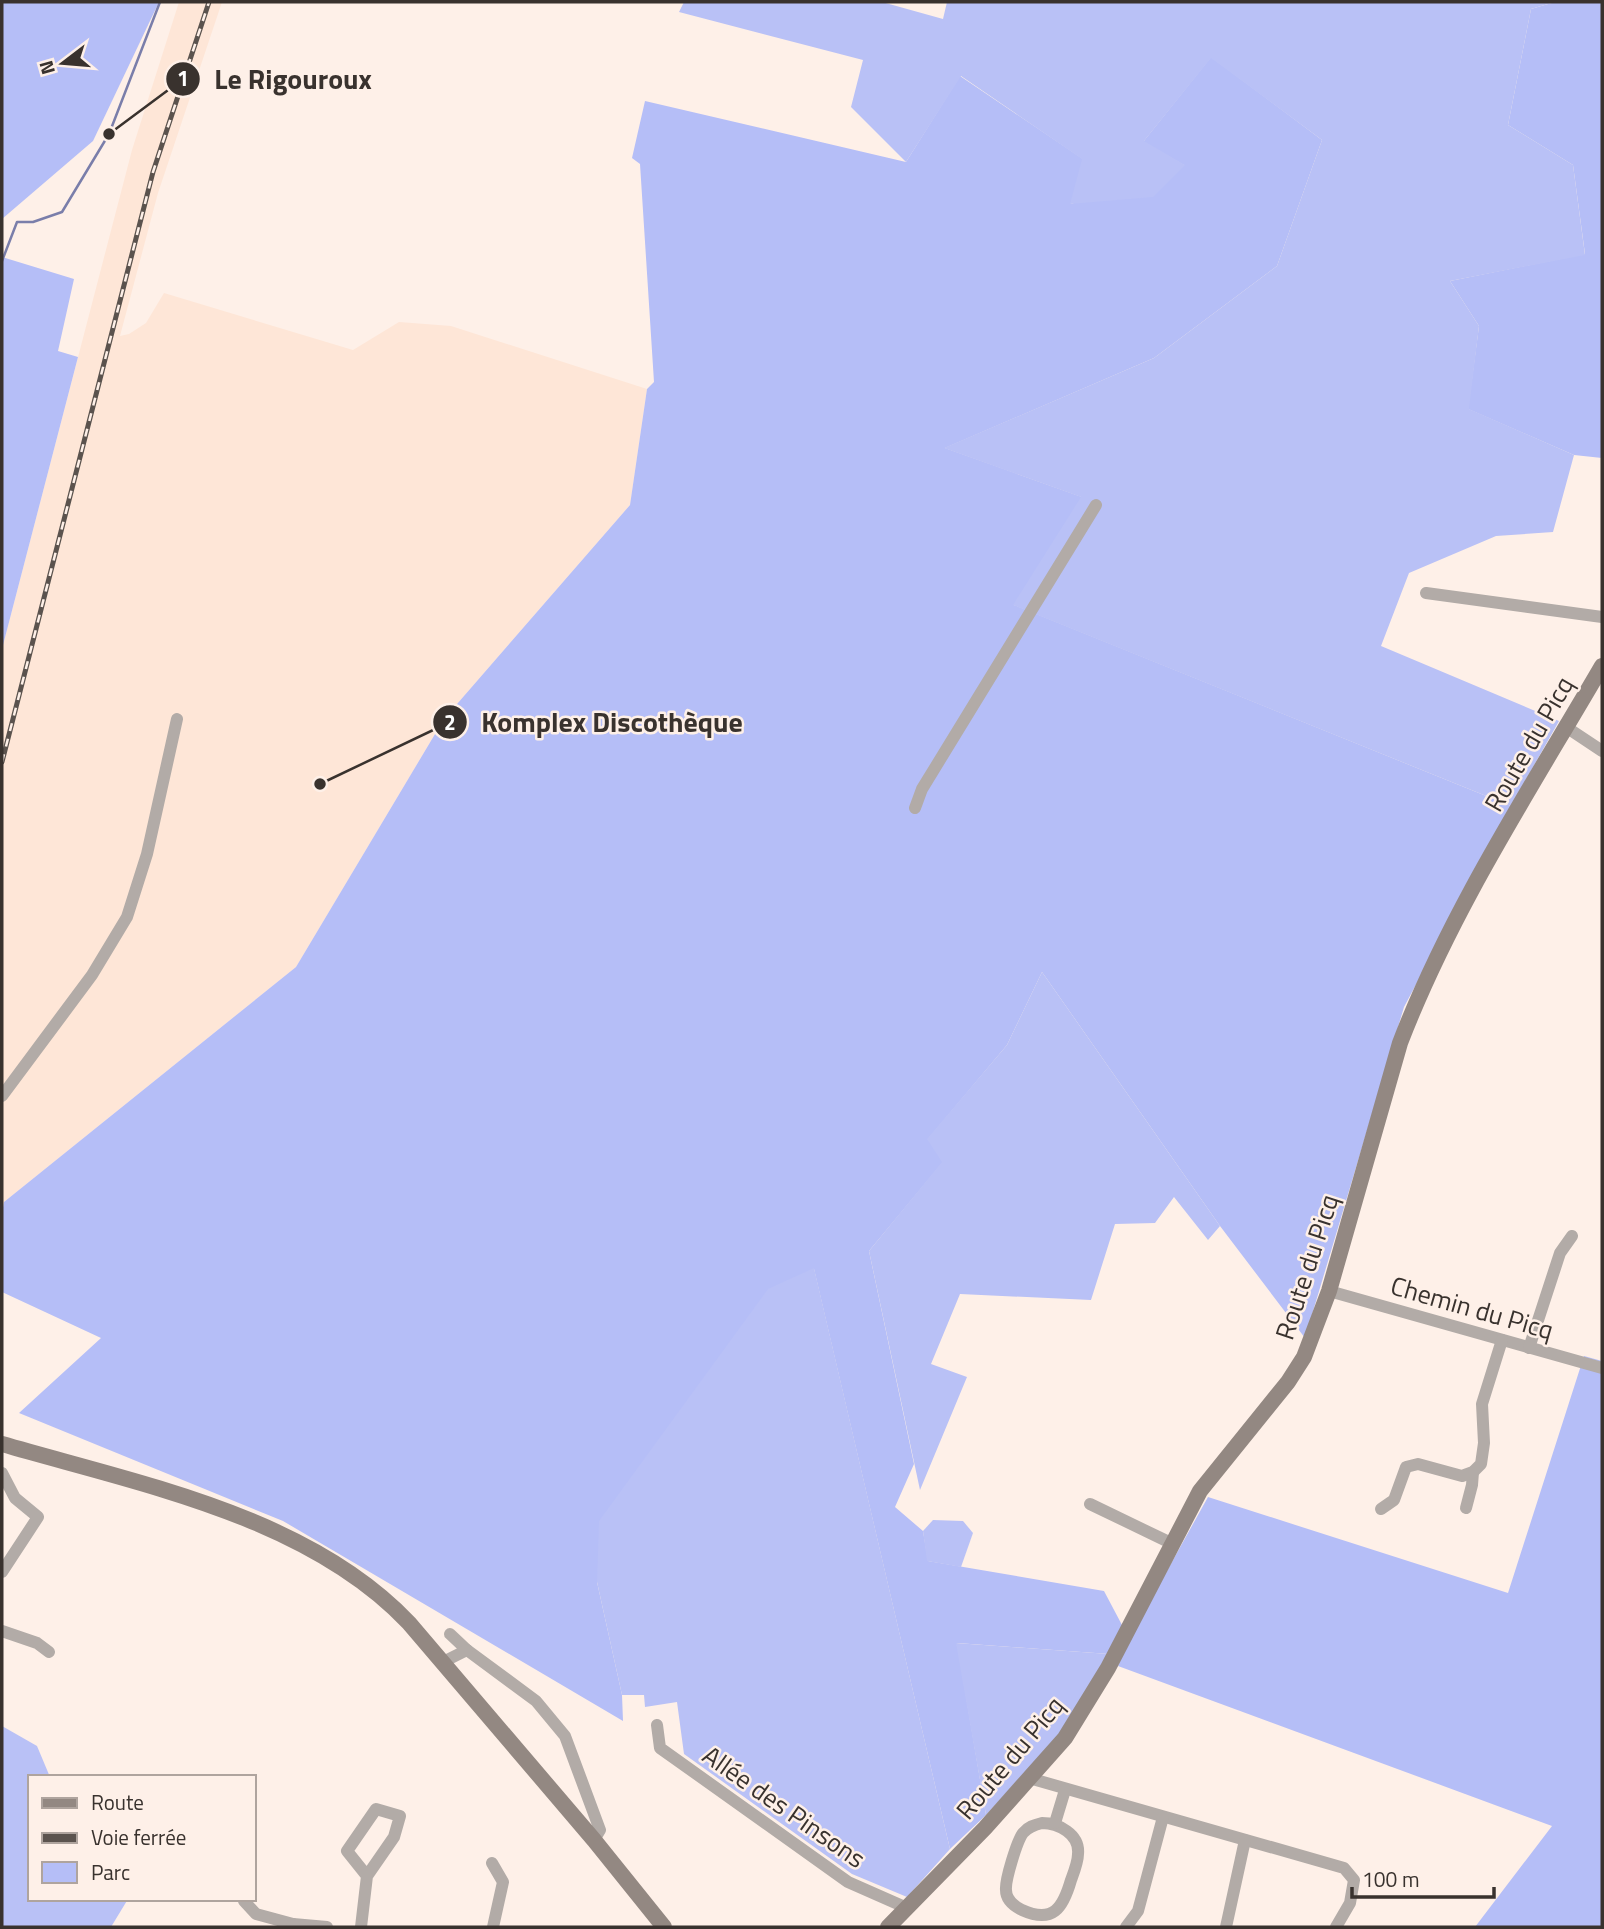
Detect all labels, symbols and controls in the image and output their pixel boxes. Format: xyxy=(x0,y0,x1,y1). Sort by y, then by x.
north arrow xyxy=(28,28,98,98)
callout: Le Rigouroux xyxy=(165,54,386,103)
text: N xyxy=(30,57,62,78)
text: Le Rigouroux xyxy=(214,57,372,100)
text: 1 xyxy=(177,62,189,94)
street label: Route du Picq xyxy=(1474,669,1583,819)
callout: Komplex Discothèque xyxy=(433,698,757,747)
text: Komplex Discothèque xyxy=(481,700,743,743)
text: 2 xyxy=(444,706,456,738)
street label: Route du Picq xyxy=(1265,1189,1348,1344)
street label: Chemin du Picq xyxy=(1386,1266,1558,1349)
street label: Route du Picq xyxy=(946,1687,1073,1828)
street label: Allée des Pinsons xyxy=(695,1736,874,1877)
legend xyxy=(28,1775,256,1901)
text: Route xyxy=(91,1786,144,1818)
text: Voie ferrée xyxy=(91,1821,186,1853)
text: Parc xyxy=(91,1856,130,1888)
scale bar xyxy=(1352,1856,1494,1900)
text: 100 m xyxy=(1362,1863,1419,1895)

